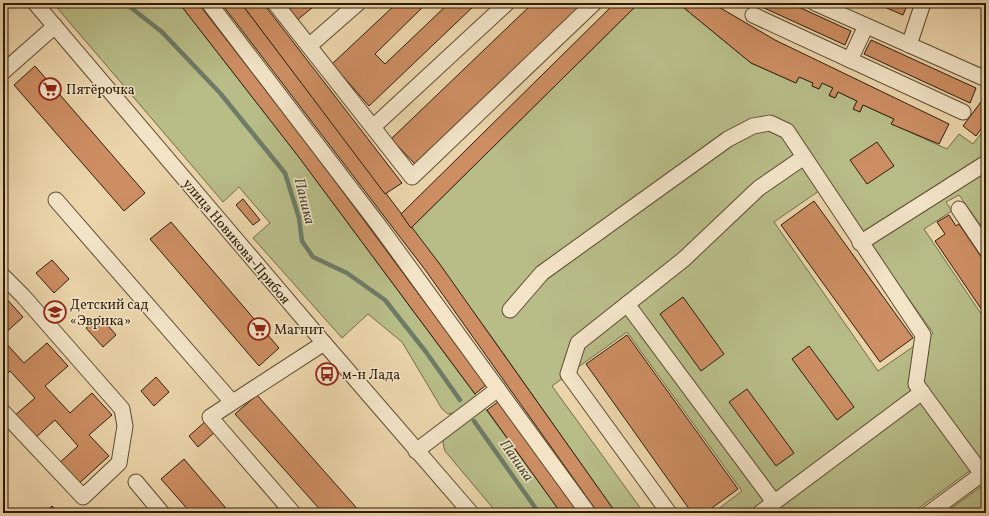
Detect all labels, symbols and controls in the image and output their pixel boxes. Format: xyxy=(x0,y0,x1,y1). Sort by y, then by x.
supermarket icon: Пятёрочка xyxy=(37,76,63,102)
place label: Пятёрочка xyxy=(66,81,135,100)
street label: улица Новикова-Прибоя xyxy=(178,175,294,309)
water label: Паника xyxy=(288,176,319,227)
place label: Детский сад «Эврика» xyxy=(70,296,149,331)
school or university icon: Детский сад «Эврика» xyxy=(42,299,68,325)
supermarket icon: Магнит xyxy=(246,316,272,342)
place label: Магнит xyxy=(274,321,324,340)
bus stop icon: м-н Лада xyxy=(314,361,340,387)
place label: м-н Лада xyxy=(342,366,400,385)
water label: Паника xyxy=(494,435,538,486)

